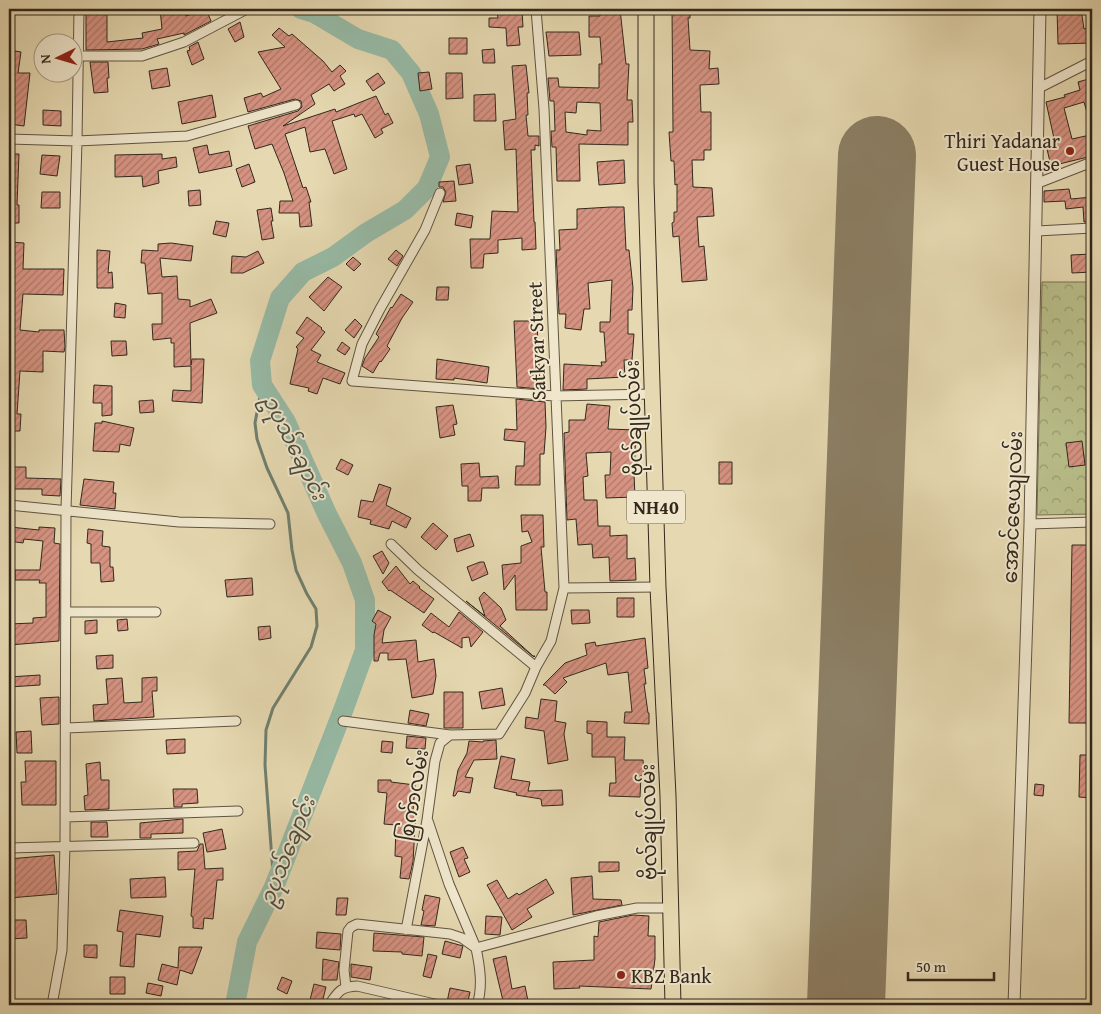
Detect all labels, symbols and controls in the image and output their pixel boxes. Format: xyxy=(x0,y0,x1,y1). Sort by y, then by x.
north arrow xyxy=(32,32,82,82)
text: N xyxy=(35,53,55,65)
place label: Thiri Yadanar Guest House xyxy=(944,126,1060,178)
marker: Thiri Yadanar Guest House xyxy=(1064,145,1076,157)
street label: Satkyar Street xyxy=(519,281,553,401)
street label: ဗိုလ်ချုပ်လမ်း xyxy=(616,359,653,477)
water label: ဥပုသ်ချောင်း xyxy=(253,389,336,508)
street label: အောင်ဇေယျလမ်း xyxy=(995,430,1031,584)
road number: NH40 xyxy=(627,491,685,524)
street label: စြက်ာလမ်း xyxy=(391,747,437,843)
street label: ဗိုလ်ချုပ်လမ်း xyxy=(632,764,667,880)
water label: ဥပုသ်ချောင်း xyxy=(251,790,325,911)
scale bar xyxy=(908,949,995,981)
text: 50 m xyxy=(916,956,947,977)
place label: KBZ Bank xyxy=(631,961,712,990)
marker: KBZ Bank xyxy=(615,969,627,981)

